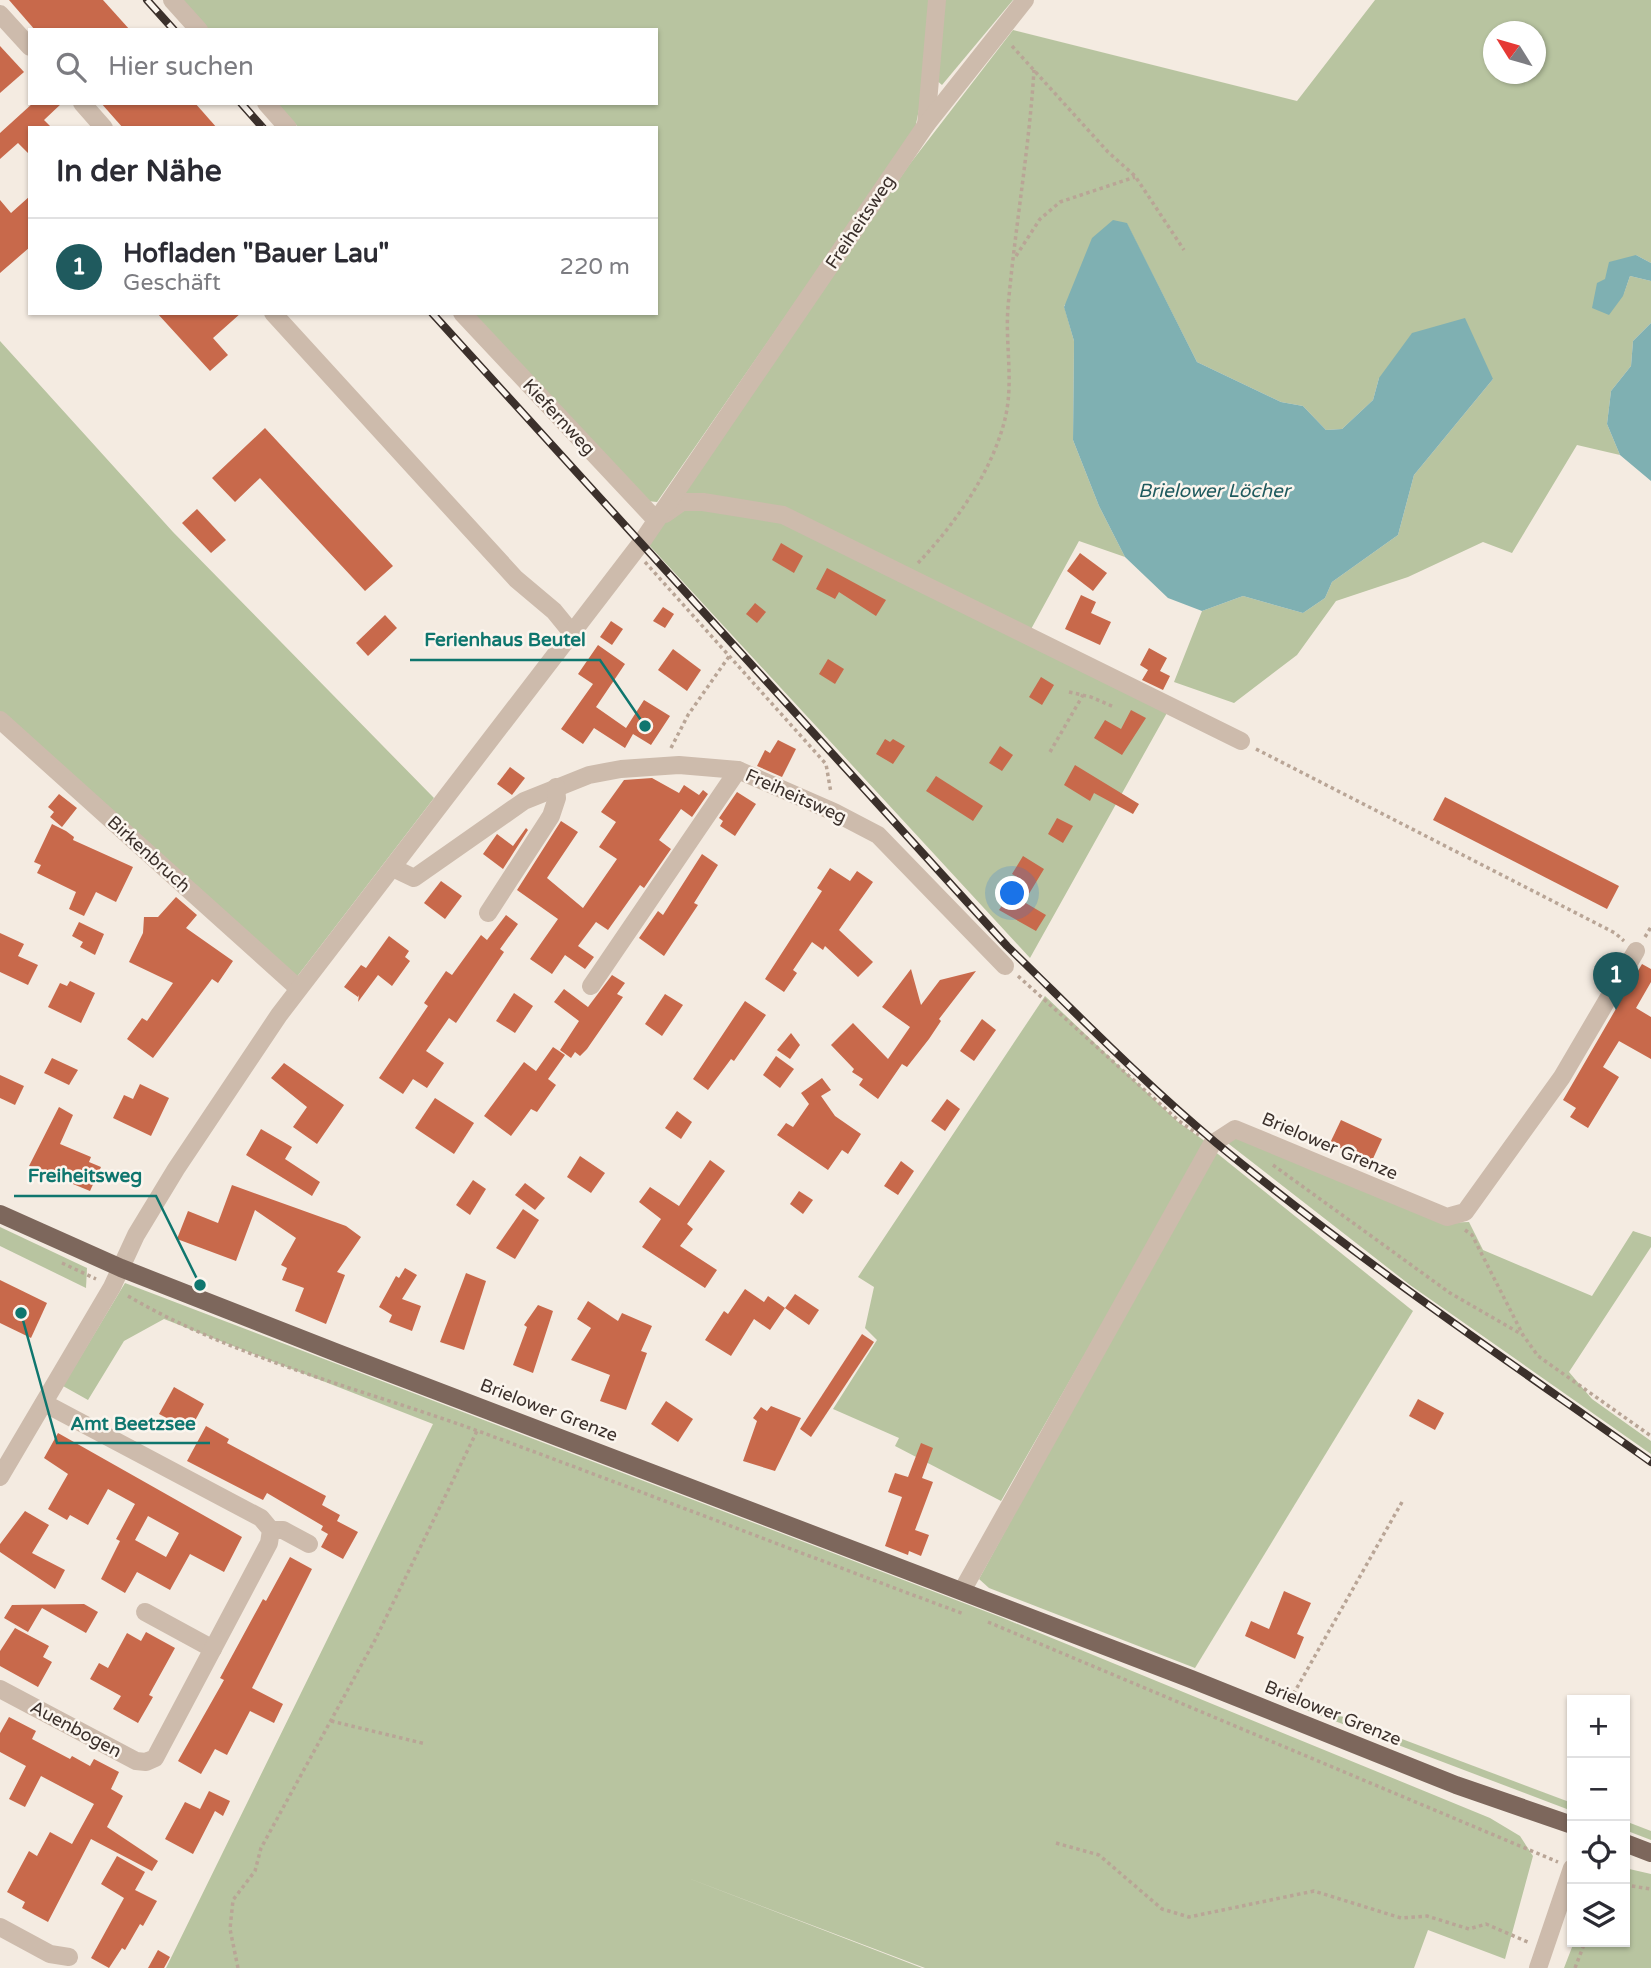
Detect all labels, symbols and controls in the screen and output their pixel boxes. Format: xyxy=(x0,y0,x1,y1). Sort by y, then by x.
north arrow xyxy=(1483,21,1546,84)
search box xyxy=(28,28,658,105)
icon: search xyxy=(52,48,90,86)
text: Hier suchen xyxy=(108,51,254,82)
text: In der Nähe xyxy=(56,153,222,190)
street label: Freiheitsweg xyxy=(821,171,899,273)
text: Hofladen "Bauer Lau" xyxy=(123,238,389,269)
text: 1 xyxy=(72,253,86,281)
text: 220 m xyxy=(560,253,630,281)
text: Geschäft xyxy=(123,269,221,297)
street label: Kiefernweg xyxy=(518,374,600,460)
water label: Brielower Löcher xyxy=(1138,480,1293,502)
callout: Ferienhaus Beutel xyxy=(410,620,600,660)
text: Ferienhaus Beutel xyxy=(424,629,586,651)
street label: Freiheitsweg xyxy=(742,764,850,828)
street label: Birkenbruch xyxy=(103,811,195,897)
your location xyxy=(995,876,1029,910)
pin: 1 xyxy=(1593,952,1639,1010)
street label: Brielower Grenze xyxy=(1259,1107,1401,1185)
callout: Freiheitsweg xyxy=(14,1156,156,1196)
text: Freiheitsweg xyxy=(28,1165,142,1188)
street label: Brielower Grenze xyxy=(477,1374,621,1446)
callout: Amt Beetzsee xyxy=(57,1403,210,1443)
text: Amt Beetzsee xyxy=(70,1413,196,1435)
street label: Brielower Grenze xyxy=(1261,1676,1405,1750)
map controls xyxy=(1567,1695,1630,1947)
button: + xyxy=(1567,1695,1630,1758)
street label: Auenbogen xyxy=(27,1696,125,1762)
button: − xyxy=(1567,1758,1630,1821)
button: locate xyxy=(1567,1821,1630,1884)
button: layers xyxy=(1567,1884,1630,1947)

